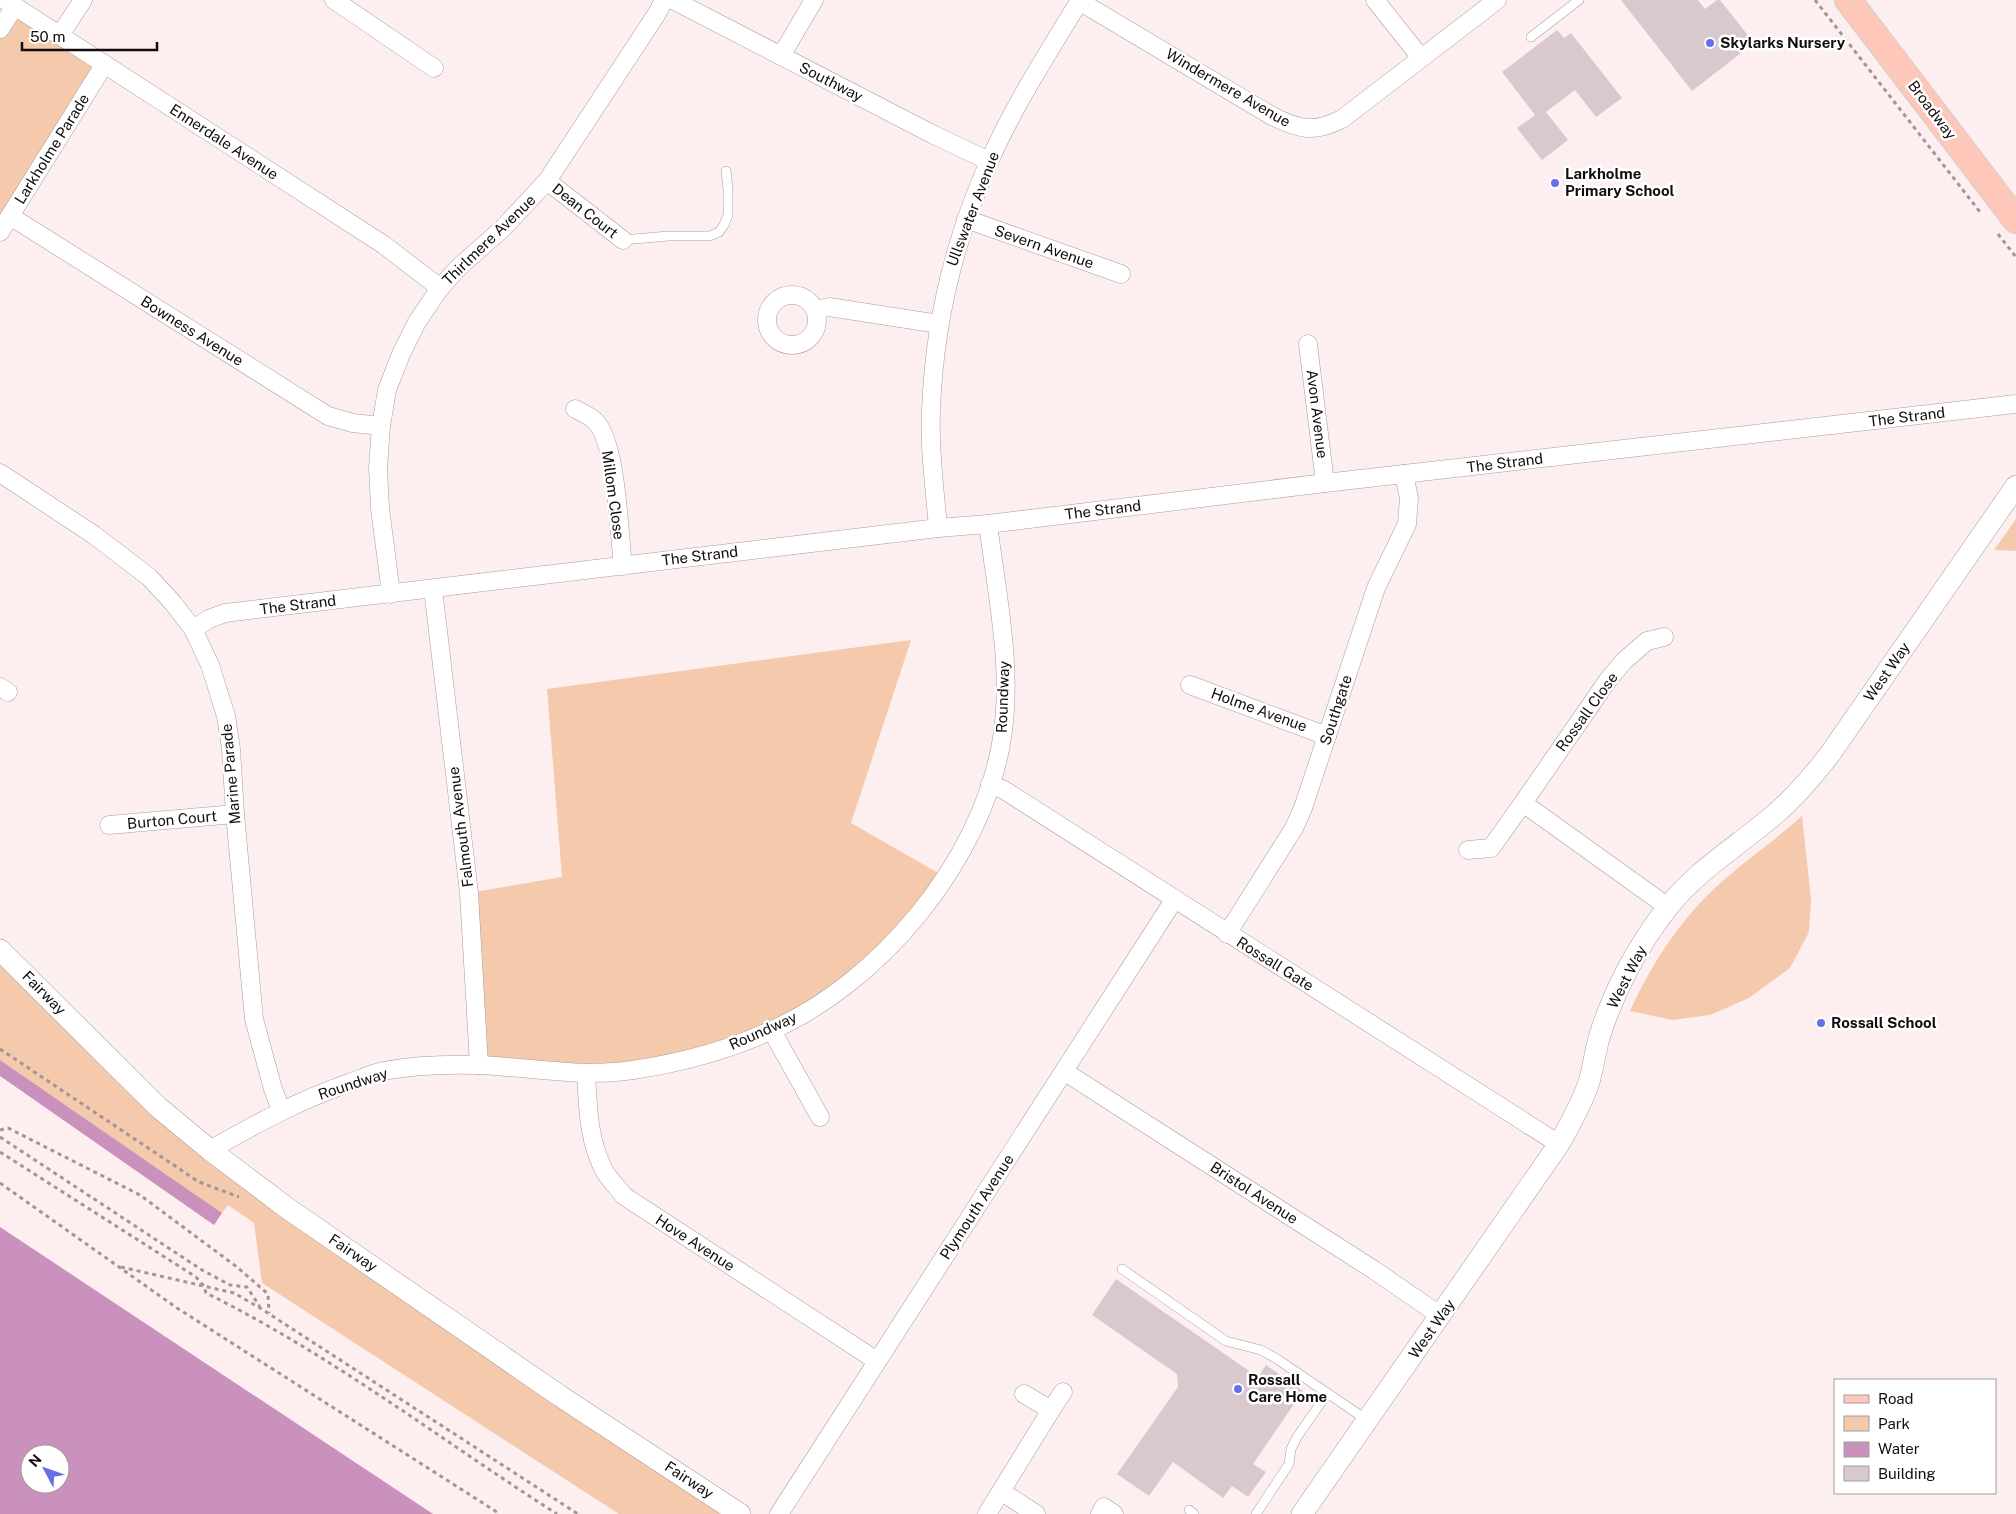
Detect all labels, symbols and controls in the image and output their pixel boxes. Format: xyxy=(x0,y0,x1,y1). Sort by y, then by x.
scale bar xyxy=(22,20,158,52)
text: 50 m xyxy=(30,28,65,45)
place label: Skylarks Nursery xyxy=(1720,34,1846,51)
marker: Skylarks Nursery xyxy=(1704,37,1716,49)
street label: Windermere Avenue xyxy=(1163,45,1293,130)
street label: Southway xyxy=(797,58,866,105)
street label: Broadway xyxy=(1905,77,1960,142)
street label: Larkholme Parade xyxy=(11,91,92,207)
street label: Ennerdale Avenue xyxy=(167,100,282,183)
street label: Ullswater Avenue xyxy=(943,149,1002,269)
place label: Larkholme Primary School xyxy=(1565,165,1675,199)
marker: Larkholme Primary School xyxy=(1549,177,1561,189)
street label: Dean Court xyxy=(549,180,622,242)
street label: Thirlmere Avenue xyxy=(439,191,539,288)
street label: Severn Avenue xyxy=(992,222,1096,271)
street label: Bowness Avenue xyxy=(138,292,247,369)
street label: Avon Avenue xyxy=(1304,369,1331,459)
street label: The Strand xyxy=(1868,403,1946,430)
street label: Millom Close xyxy=(599,449,628,541)
street label: The Strand xyxy=(1466,449,1544,476)
street label: The Strand xyxy=(1064,496,1142,523)
street label: The Strand xyxy=(661,542,739,569)
street label: The Strand xyxy=(259,591,337,618)
street label: West Way xyxy=(1860,639,1913,705)
street label: Roundway xyxy=(993,661,1012,733)
street label: Rossall Close xyxy=(1552,669,1621,754)
street label: Southgate xyxy=(1316,673,1355,747)
street label: Holme Avenue xyxy=(1209,684,1309,735)
street label: Marine Parade xyxy=(218,723,243,825)
street label: Falmouth Avenue xyxy=(445,766,476,888)
street label: Burton Court xyxy=(126,807,218,832)
street label: Rossall Gate xyxy=(1234,933,1317,994)
street label: West Way xyxy=(1603,942,1650,1011)
street label: Fairway xyxy=(19,967,70,1018)
street label: Roundway xyxy=(726,1008,799,1053)
place label: Rossall School xyxy=(1831,1014,1937,1031)
marker: Rossall School xyxy=(1815,1017,1827,1029)
street label: Roundway xyxy=(316,1064,390,1103)
street label: Plymouth Avenue xyxy=(936,1151,1017,1262)
street label: Bristol Avenue xyxy=(1207,1158,1301,1227)
street label: Hove Avenue xyxy=(653,1211,738,1274)
street label: Fairway xyxy=(326,1230,381,1275)
street label: West Way xyxy=(1405,1296,1458,1362)
place label: Rossall Care Home xyxy=(1248,1371,1327,1405)
legend xyxy=(1834,1379,1996,1494)
marker: Rossall Care Home xyxy=(1232,1383,1244,1395)
text: Road xyxy=(1878,1390,1914,1407)
text: Park xyxy=(1878,1415,1910,1432)
text: Water xyxy=(1878,1440,1920,1457)
north arrow xyxy=(20,1444,70,1494)
text: N xyxy=(26,1451,45,1470)
street label: Fairway xyxy=(662,1458,717,1502)
text: Building xyxy=(1878,1465,1936,1482)

